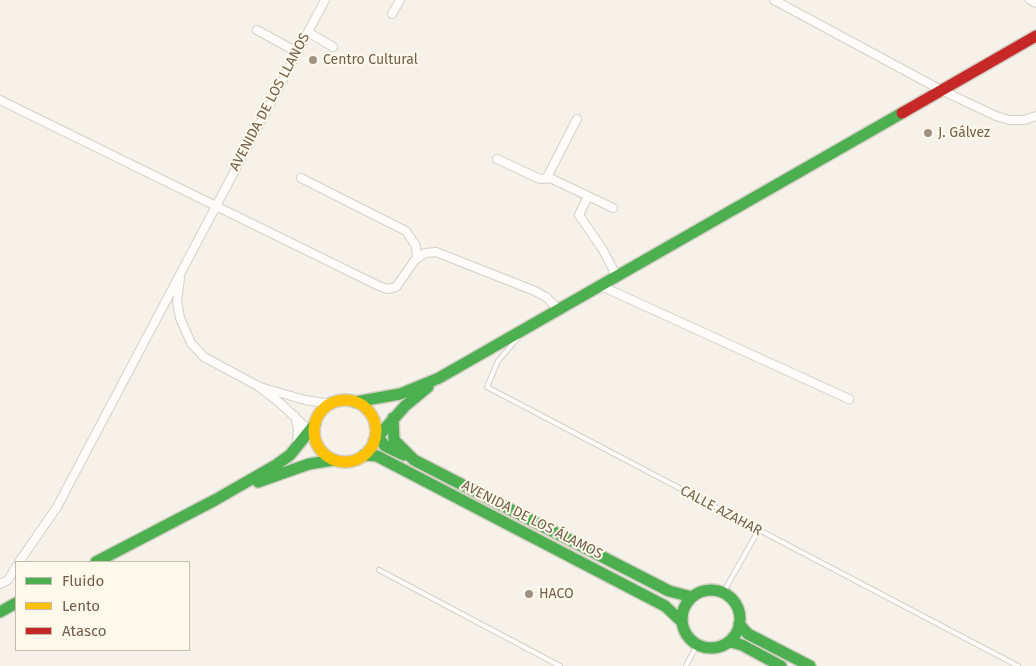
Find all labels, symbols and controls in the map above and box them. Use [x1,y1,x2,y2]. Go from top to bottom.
street label: AVENIDA DE LOS LLANOS [226,30,314,174]
place label: Centro Cultural [323,52,418,68]
marker: Centro Cultural [307,54,319,66]
place label: J. Gálvez [938,125,990,141]
marker: J. Gálvez [922,127,934,139]
street label: AVENIDA DE LOS ÁLAMOS [459,477,605,563]
street label: CALLE AZAHAR [677,482,765,540]
legend [15,561,190,651]
text: Fluido [62,572,104,590]
place label: HACO [539,586,574,602]
marker: HACO [523,588,535,600]
text: Lento [62,597,100,615]
text: Atasco [62,622,107,640]

